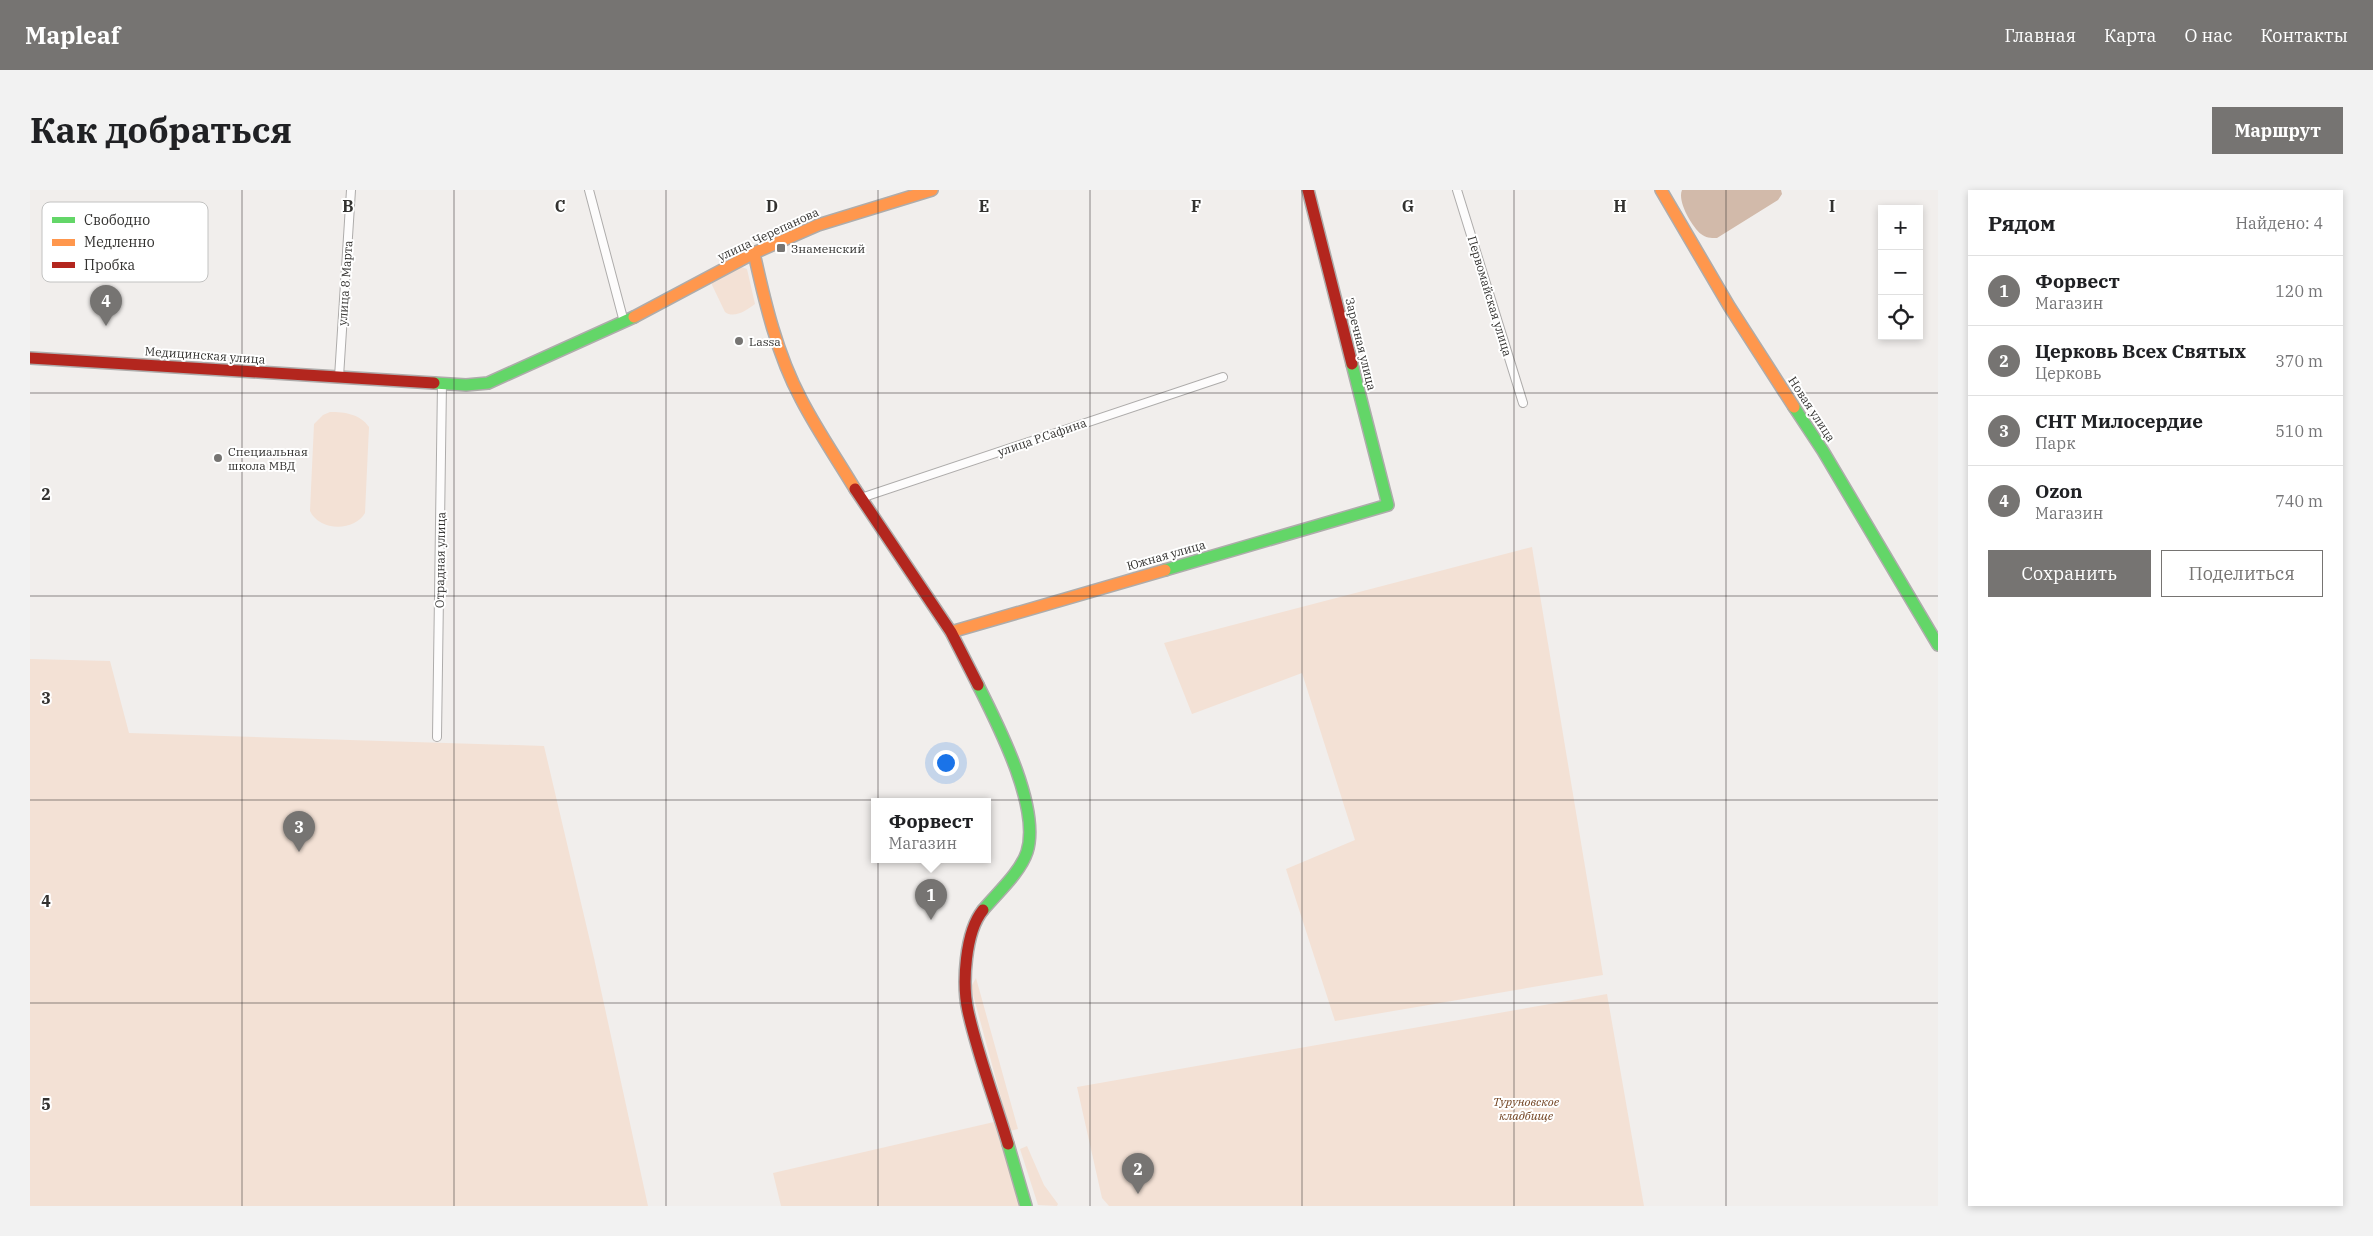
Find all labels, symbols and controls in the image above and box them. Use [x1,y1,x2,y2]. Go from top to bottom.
text: Mapleaf [25,19,120,51]
text: Главная [2004,24,2076,47]
text: Карта [2104,24,2156,47]
text: О нас [2184,24,2232,47]
text: Контакты [2260,24,2348,47]
text: Как добраться [30,107,292,153]
button: Маршрут [2212,107,2343,154]
text: B [342,196,354,216]
text: C [555,196,565,216]
text: D [766,196,778,216]
text: E [979,196,989,216]
text: F [1191,196,1201,216]
text: G [1402,196,1414,216]
text: H [1614,196,1627,216]
text: I [1829,196,1835,216]
legend [42,202,208,282]
street label: улица Черепанова [715,204,821,264]
map controls [1878,205,1923,340]
button: + [1878,205,1923,250]
text: Рядом [1988,209,2056,237]
text: Свободно [84,211,150,229]
text: Найдено: 4 [2235,213,2323,233]
text: Медленно [84,233,155,251]
street label: Первомайская улица [1465,234,1516,359]
street label: улица 8 Марта [335,239,355,326]
place label: Знаменский [791,241,865,256]
marker: Знаменский [775,242,787,254]
button: − [1878,250,1923,295]
text: Пробка [84,256,135,274]
text: Форвест [2035,269,2120,293]
text: 1 [1999,281,2009,301]
text: 120 m [2275,281,2323,301]
pin: 4 [90,285,122,326]
text: Магазин [2035,293,2103,313]
button: locate [1878,295,1923,340]
street label: Заречная улица [1342,296,1380,392]
place label: Lassa [749,334,781,349]
marker: Lassa [733,335,745,347]
text: Церковь Всех Святых [2035,339,2246,363]
street label: Медицинская улица [144,343,266,367]
text: 2 [1999,351,2009,371]
text: 370 m [2275,351,2323,371]
text: Церковь [2035,363,2101,383]
street label: Новая улица [1785,374,1839,445]
text: СНТ Милосердие [2035,409,2203,433]
street label: улица Р.Сафина [996,415,1089,459]
text: 3 [1999,421,2009,441]
text: 510 m [2275,421,2323,441]
text: Парк [2035,433,2075,453]
place label: Специальная школа МВД [228,444,308,473]
marker: Специальная школа МВД [212,452,224,464]
text: Ozon [2035,479,2083,503]
text: 2 [41,484,51,504]
text: 4 [1999,491,2009,511]
text: 740 m [2275,491,2323,511]
text: Магазин [2035,503,2103,523]
street label: Отрадная улица [432,511,448,608]
street label: Южная улица [1125,536,1207,573]
button: Сохранить [1988,550,2151,597]
button: Поделиться [2161,550,2323,597]
text: 3 [41,688,51,708]
your location [933,750,959,776]
popup [871,798,991,863]
text: Форвест [889,809,973,833]
pin: 3 [283,811,315,852]
text: Магазин [889,833,957,853]
pin: 1 [915,879,947,920]
text: 4 [41,891,51,911]
text: 5 [41,1094,51,1114]
park label: Туруновское кладбище [1493,1094,1560,1123]
pin: 2 [1122,1153,1154,1194]

